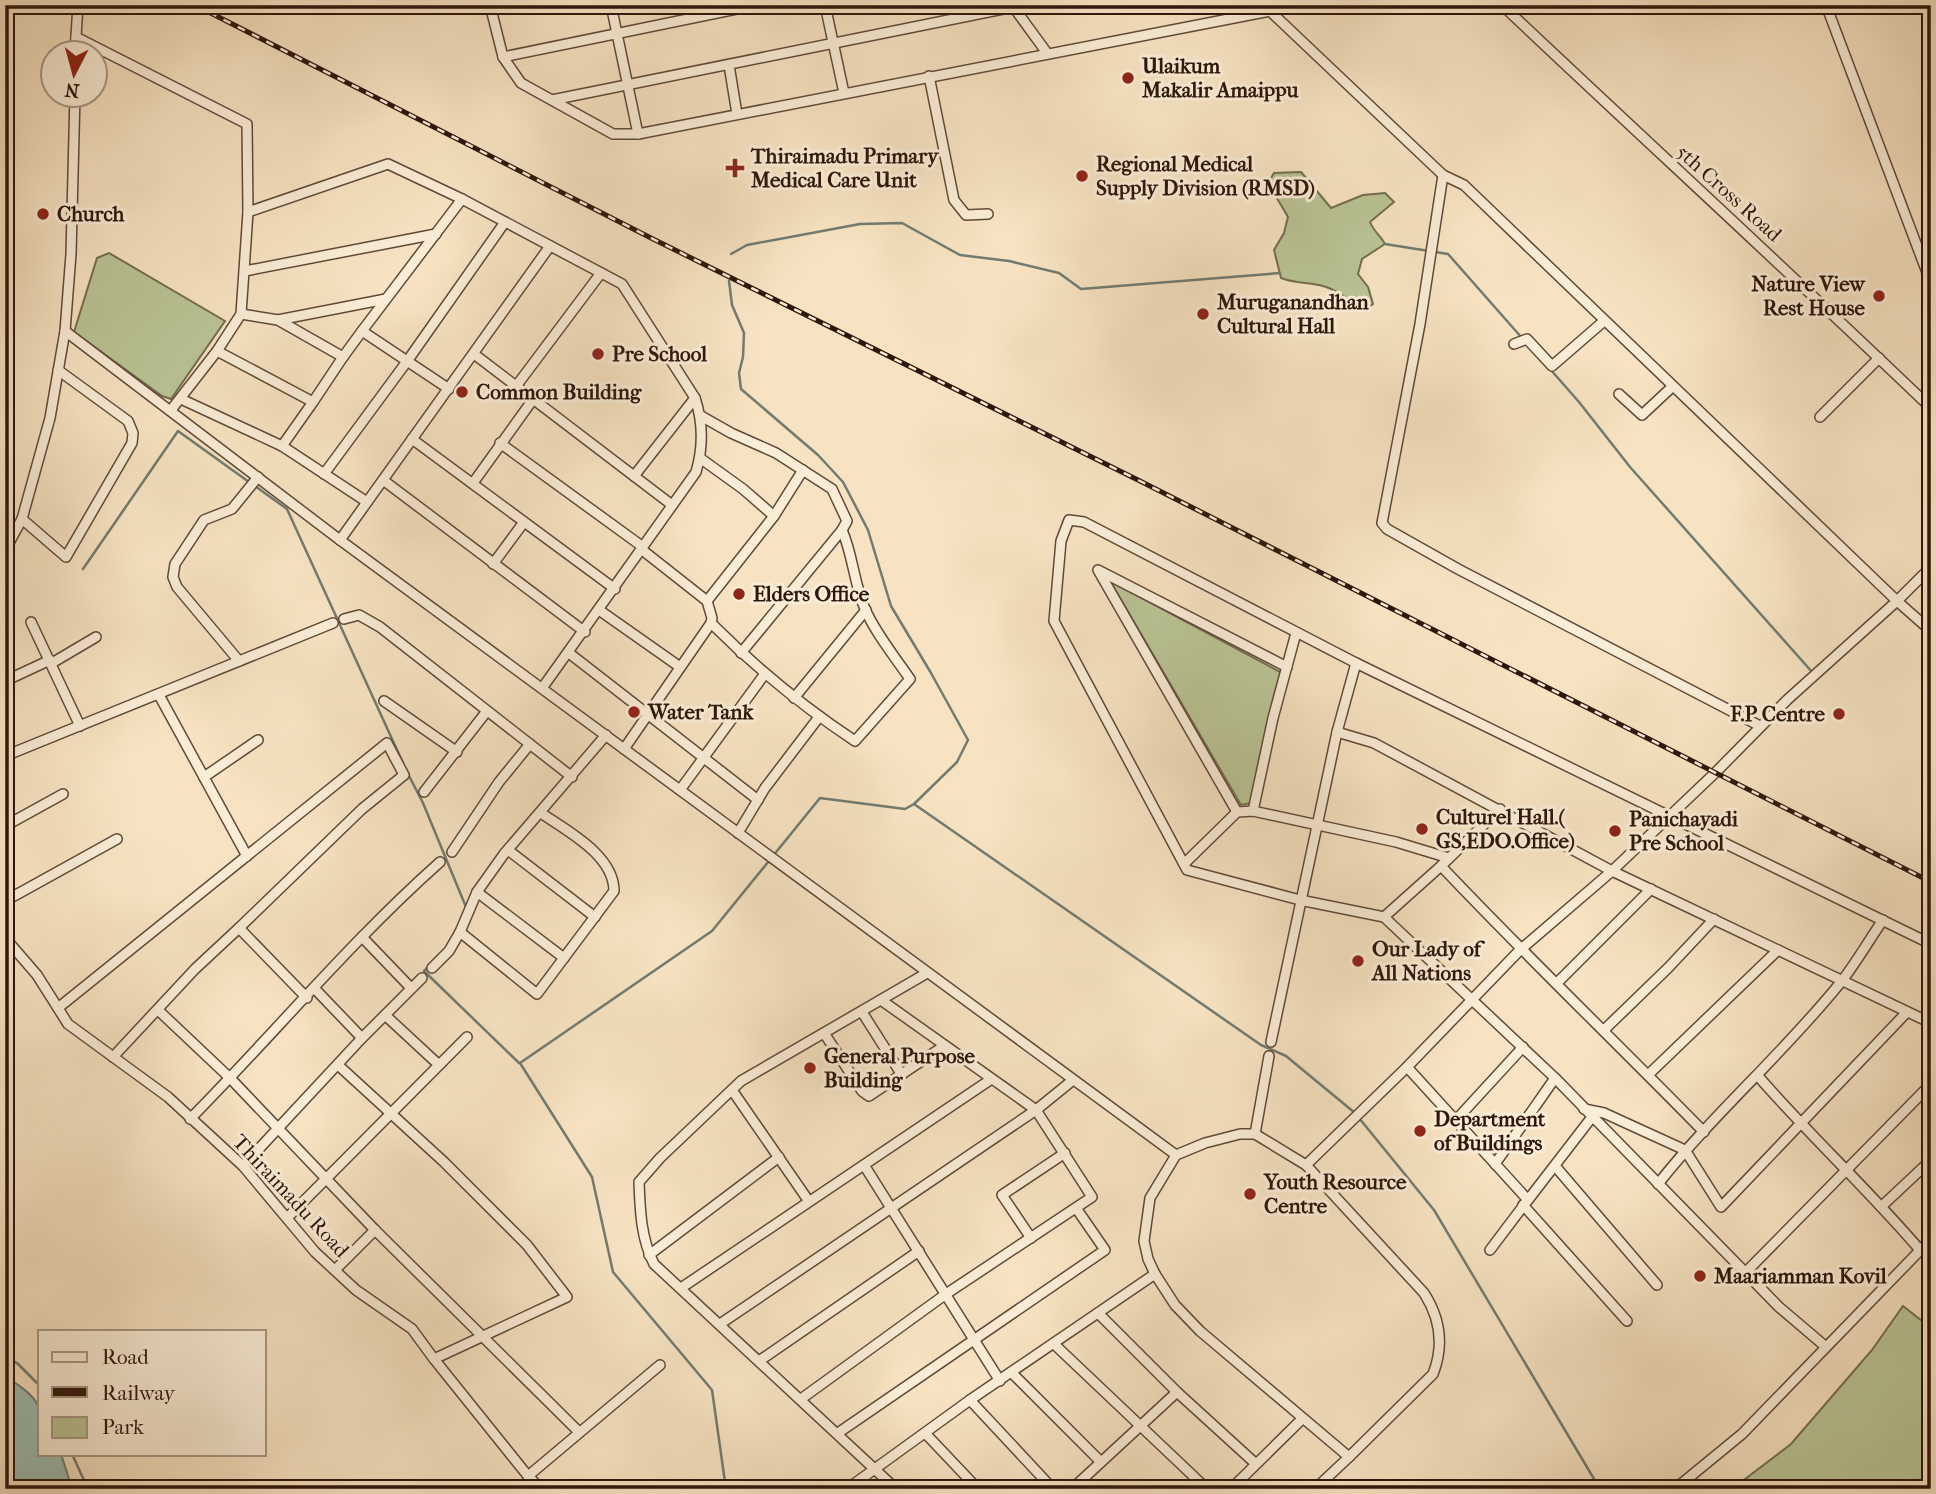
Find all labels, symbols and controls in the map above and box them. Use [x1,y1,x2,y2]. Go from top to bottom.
north arrow [38,38,108,108]
place label: Ulaikum Makalir Amaippu [1141,54,1298,102]
marker: Ulaikum Makalir Amaippu [1120,70,1136,86]
text: N [63,78,81,102]
street label: 5th Cross Road [1671,140,1787,247]
place label: Thiraimadu Primary Medical Care Unit [750,144,940,192]
place label: Regional Medical Supply Division (RMSD) [1096,152,1315,200]
marker: Thiraimadu Primary Medical Care Unit [725,158,745,178]
marker: Regional Medical Supply Division (RMSD) [1074,168,1090,184]
place label: Church [57,202,125,226]
marker: Church [35,206,51,222]
place label: Nature View Rest House [1751,272,1866,320]
marker: Nature View Rest House [1871,288,1887,304]
place label: Muruganandhan Cultural Hall [1216,290,1370,338]
marker: Muruganandhan Cultural Hall [1195,306,1211,322]
place label: Pre School [612,342,707,366]
marker: Pre School [590,346,606,362]
place label: Common Building [476,380,642,404]
marker: Common Building [454,384,470,400]
place label: Elders Office [753,582,870,606]
marker: Elders Office [731,586,747,602]
place label: Water Tank [647,700,754,724]
place label: F.P Centre [1729,702,1826,726]
marker: Water Tank [626,704,642,720]
marker: F.P Centre [1831,706,1847,722]
place label: Culturel Hall.( GS,EDO.Office) [1436,805,1575,853]
place label: Panichayadi Pre School [1629,807,1739,855]
marker: Culturel Hall.( GS,EDO.Office) [1414,821,1430,837]
marker: Panichayadi Pre School [1607,823,1623,839]
place label: Our Lady of All Nations [1370,937,1486,985]
marker: Our Lady of All Nations [1350,953,1366,969]
place label: General Purpose Building [824,1044,976,1092]
marker: General Purpose Building [802,1060,818,1076]
place label: Department of Buildings [1434,1107,1546,1155]
marker: Department of Buildings [1412,1123,1428,1139]
street label: Thiraimadu Road [228,1130,354,1263]
place label: Youth Resource Centre [1263,1170,1407,1218]
marker: Youth Resource Centre [1242,1186,1258,1202]
place label: Maariamman Kovil [1713,1264,1887,1288]
marker: Maariamman Kovil [1692,1268,1708,1284]
legend [38,1330,266,1456]
text: Road [102,1345,149,1369]
text: Railway [102,1381,176,1405]
text: Park [102,1415,144,1439]

